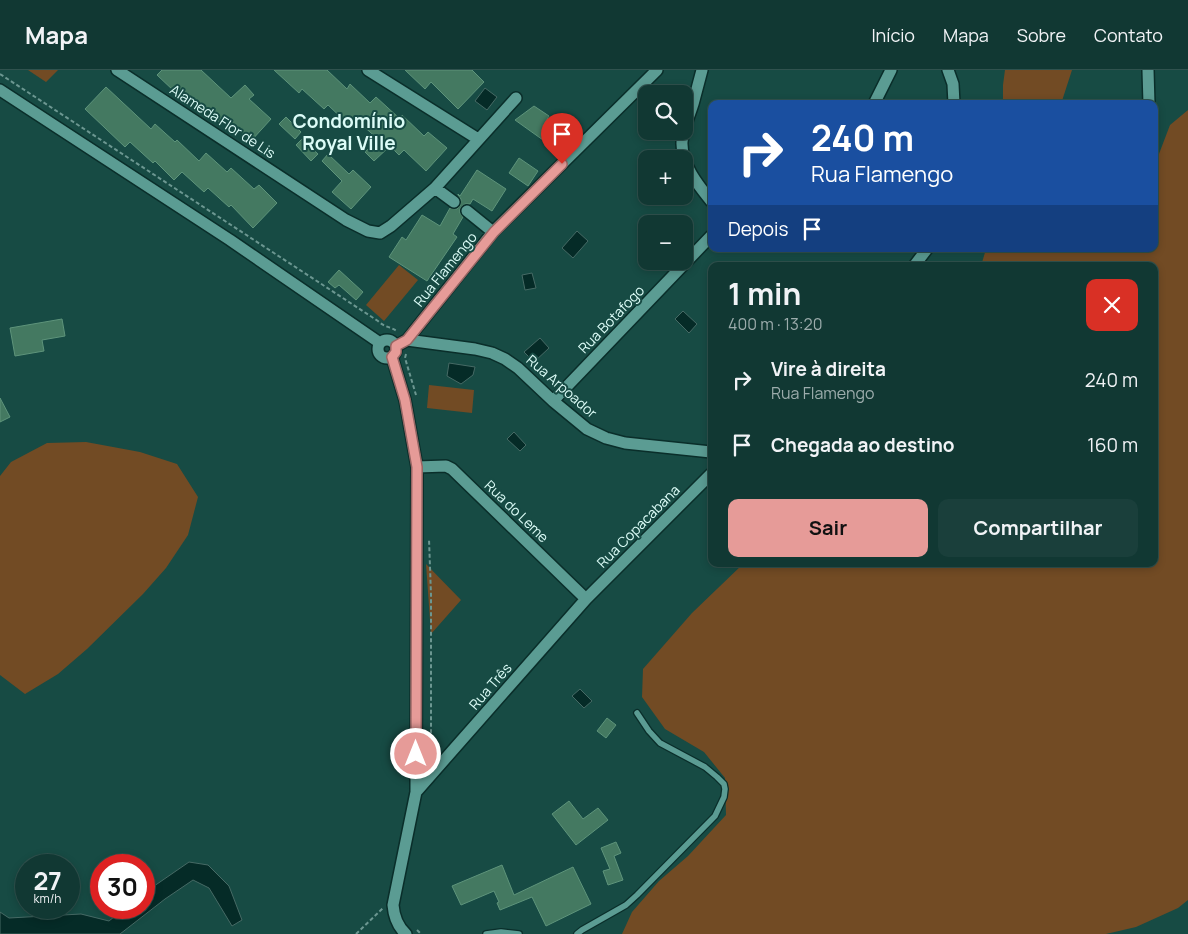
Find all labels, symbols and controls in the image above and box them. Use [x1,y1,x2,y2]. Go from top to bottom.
text: Mapa [25,18,88,51]
text: Início [871,23,915,47]
text: Mapa [943,23,989,47]
text: Sobre [1017,23,1066,47]
text: Contato [1094,23,1163,47]
street label: Alameda Flor de Lis [167,80,279,162]
map controls [638,85,693,270]
button: search [638,85,693,140]
district label: Condomínio Royal Ville [293,108,405,156]
pin [541,113,583,164]
text: 240 m [811,114,914,162]
icon: arrive [548,120,576,148]
icon: right [728,120,793,185]
button: + [638,150,693,205]
text: Rua Flamengo [811,159,953,189]
button: − [638,215,693,270]
icon: arrive [798,215,826,243]
text: Depois [728,216,788,242]
street label: Rua Flamengo [409,228,481,310]
text: 1 min [728,273,801,314]
button: close [1086,279,1138,331]
street label: Rua Botafogo [574,281,648,357]
text: 400 m · 13:20 [728,313,823,335]
street label: Rua Arpoador [523,350,601,422]
text: Vire à direita [771,356,886,382]
icon: right [728,366,756,394]
text: 240 m [1085,367,1138,393]
text: Rua Flamengo [771,382,874,404]
icon: arrive [728,431,756,459]
text: Chegada ao destino [771,432,954,458]
text: 160 m [1087,432,1138,458]
street label: Rua do Leme [481,476,553,546]
street label: Rua Copacabana [592,480,684,572]
button: Sair [728,499,928,557]
button: Compartilhar [938,499,1138,557]
street label: Rua Três [464,659,516,713]
position arrow [389,727,441,779]
speed limit sign: 30 [90,854,155,919]
text: 27 [33,863,62,898]
text: km/h [34,890,61,907]

